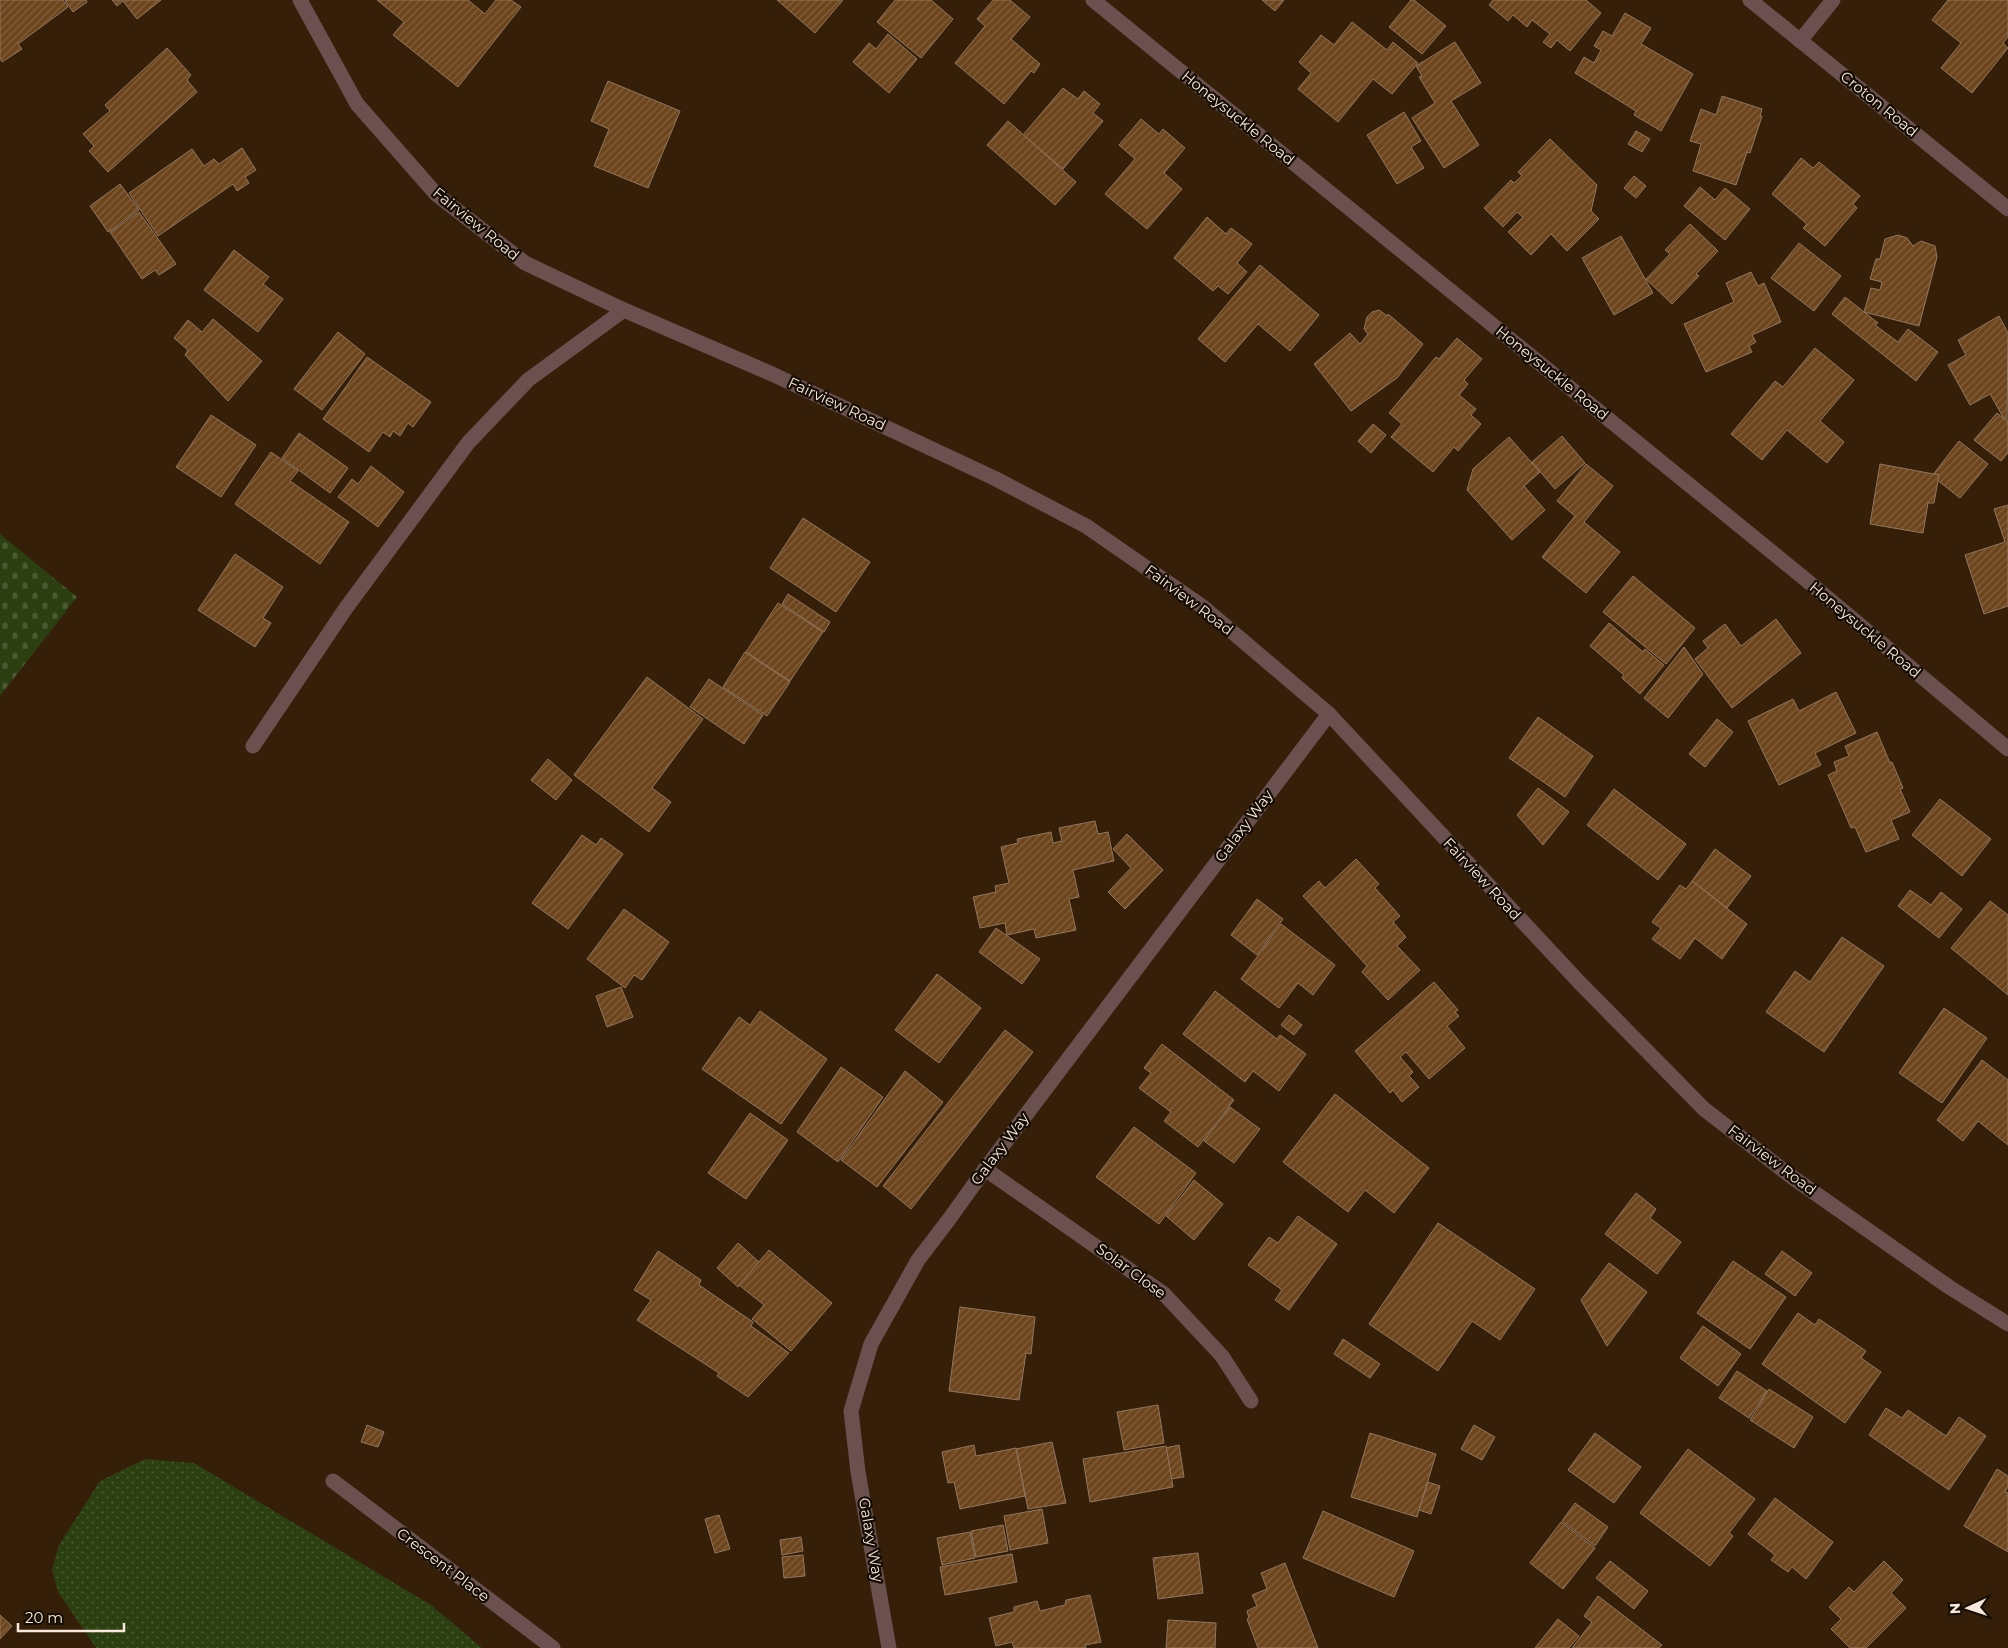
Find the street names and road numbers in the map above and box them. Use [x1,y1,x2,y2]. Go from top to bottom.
street label: Honeysuckle Road [1178,66,1299,169]
street label: Croton Road [1837,67,1922,141]
street label: Fairview Road [429,183,523,264]
street label: Honeysuckle Road [1492,321,1613,424]
street label: Fairview Road [785,373,889,434]
street label: Fairview Road [1141,560,1237,639]
street label: Honeysuckle Road [1806,577,1925,682]
street label: Galaxy Way [1210,785,1277,866]
street label: Fairview Road [1439,834,1525,924]
street label: Galaxy Way [966,1108,1033,1189]
street label: Fairview Road [1724,1120,1820,1199]
street label: Solar Close [1093,1239,1170,1302]
street label: Galaxy Way [855,1496,888,1585]
street label: Crescent Place [393,1523,494,1606]

